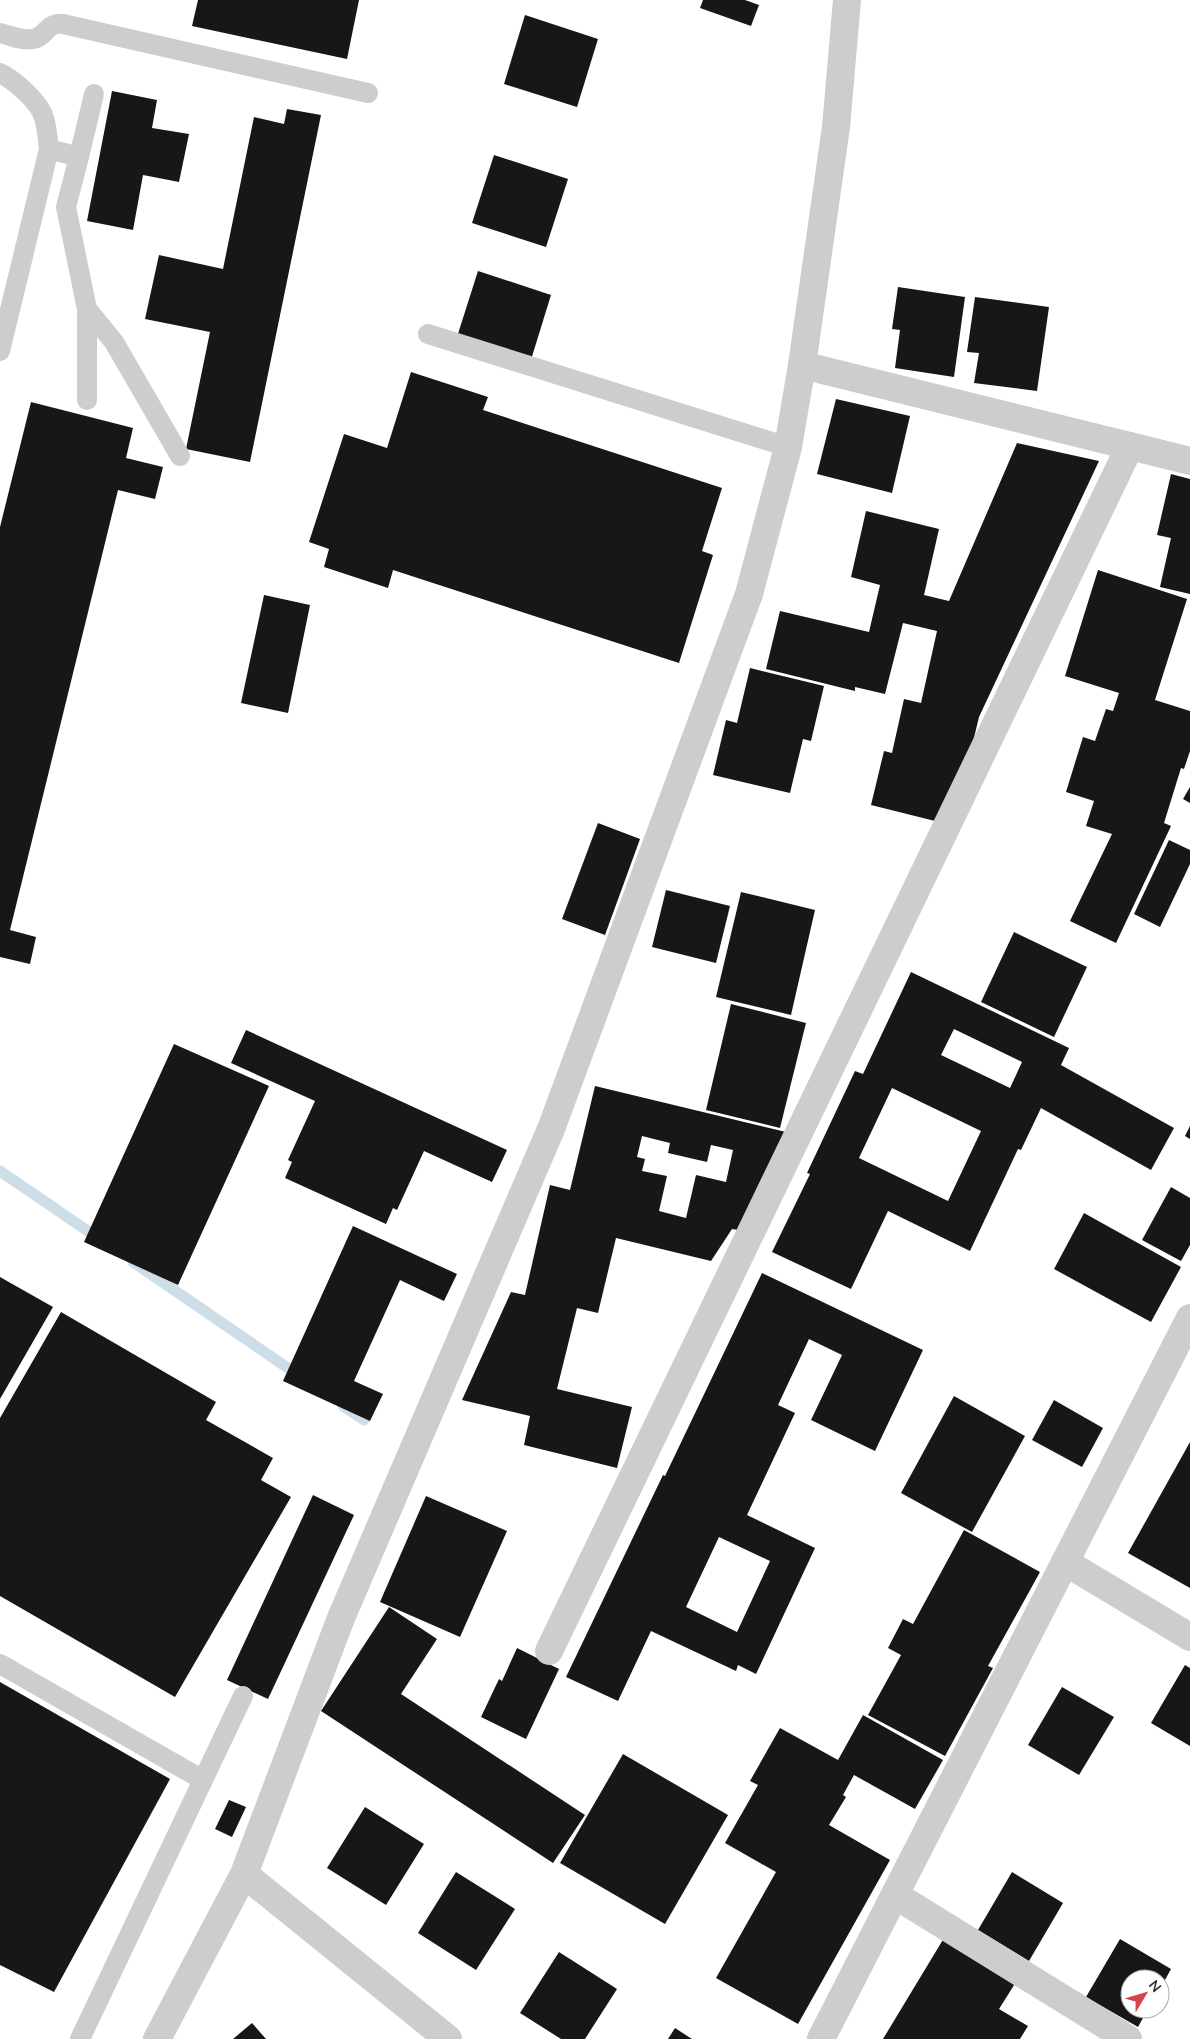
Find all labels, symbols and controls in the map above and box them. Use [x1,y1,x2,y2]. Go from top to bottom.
north arrow [1120,1969,1170,2019]
text: N [1144,1976,1166,1996]

